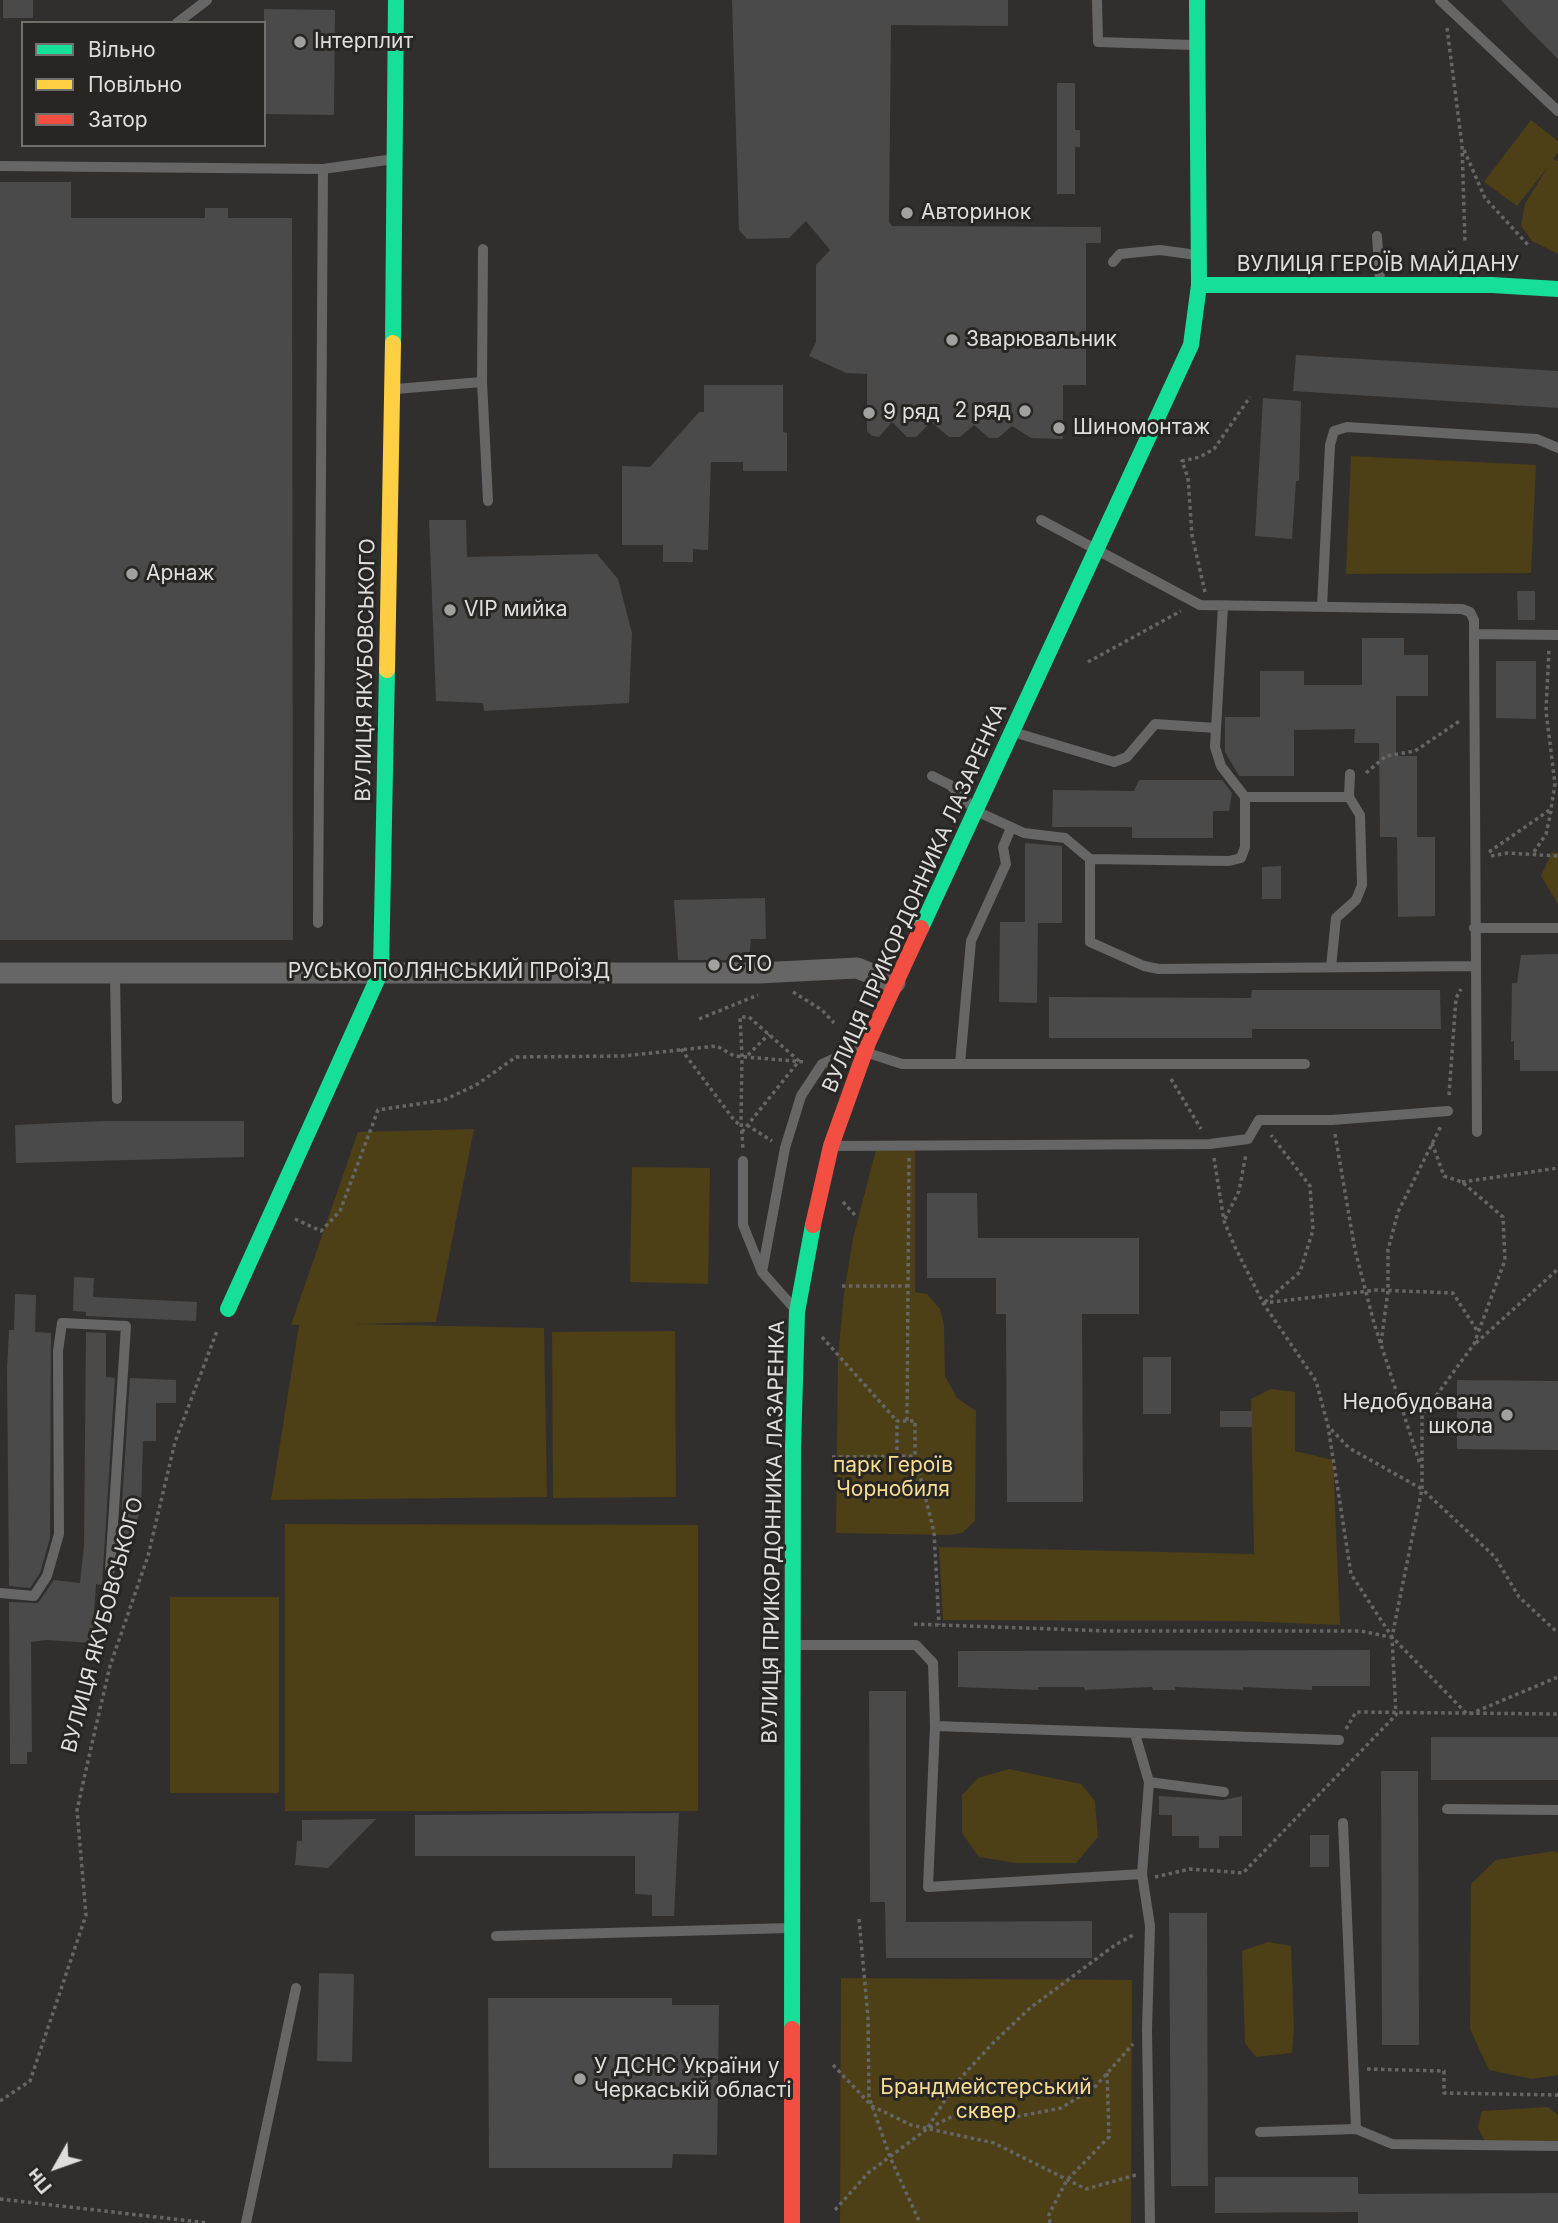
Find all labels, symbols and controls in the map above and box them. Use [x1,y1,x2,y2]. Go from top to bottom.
legend [21,21,266,147]
place label: Інтерплит [314,29,413,55]
marker: Інтерплит [292,34,308,50]
text: Вільно [88,37,156,62]
text: Повільно [88,72,182,97]
text: Затор [88,107,148,132]
place label: Авторинок [921,200,1031,226]
marker: Авторинок [899,205,915,221]
street label: ВУЛИЦЯ ГЕРОЇВ МАЙДАНУ [1237,252,1519,278]
place label: Зварювальник [966,327,1117,353]
marker: Зварювальник [944,332,960,348]
place label: 2 ряд [955,398,1011,424]
place label: 9 ряд [883,400,940,426]
marker: 2 ряд [1017,403,1033,419]
marker: 9 ряд [861,405,877,421]
place label: Шиномонтаж [1073,415,1210,441]
marker: Шиномонтаж [1051,420,1067,436]
street label: ВУЛИЦЯ ЯКУБОВСЬКОГО [351,538,381,802]
place label: Арнаж [146,561,215,587]
marker: Арнаж [124,566,140,582]
place label: VIP мийка [464,597,568,623]
marker: VIP мийка [442,602,458,618]
street label: ВУЛИЦЯ ПРИКОРДОННИКА ЛАЗАРЕНКА [817,699,1013,1097]
place label: СТО [728,952,772,978]
marker: СТО [706,957,722,973]
street label: РУСЬКОПОЛЯНСЬКИЙ ПРОЇЗД [288,959,610,985]
street label: ВУЛИЦЯ ПРИКОРДОННИКА ЛАЗАРЕНКА [758,1320,790,1744]
place label: Недобудована школа [1342,1390,1493,1440]
marker: Недобудована школа [1499,1407,1515,1423]
park label: парк Героїв Чорнобиля [833,1453,953,1503]
street label: ВУЛИЦЯ ЯКУБОВСЬКОГО [57,1495,149,1755]
place label: У ДСНС України у Черкаській області [594,2054,792,2104]
marker: У ДСНС України у Черкаській області [572,2071,588,2087]
park label: Брандмейстерський сквер [880,2075,1092,2125]
north arrow [21,2132,91,2202]
text: Пн [22,2163,57,2198]

